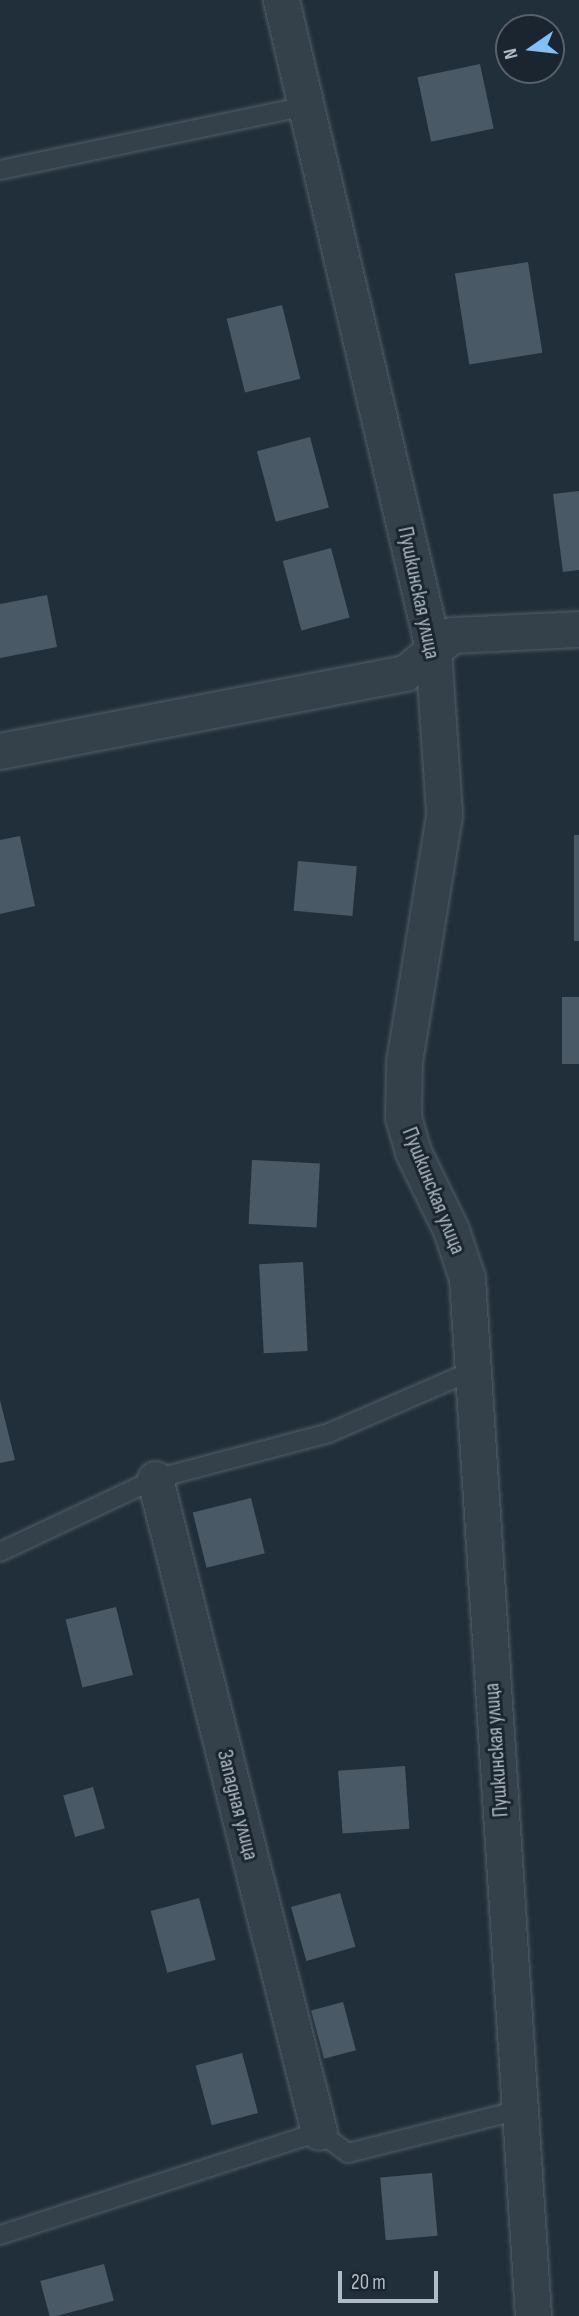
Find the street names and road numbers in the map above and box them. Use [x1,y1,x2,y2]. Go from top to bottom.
street label: Пушкинская улица [392,525,444,661]
street label: Пушкинская улица [396,1124,470,1258]
street label: Пушкинская улица [480,1682,514,1818]
street label: Западная улица [211,1747,263,1863]

